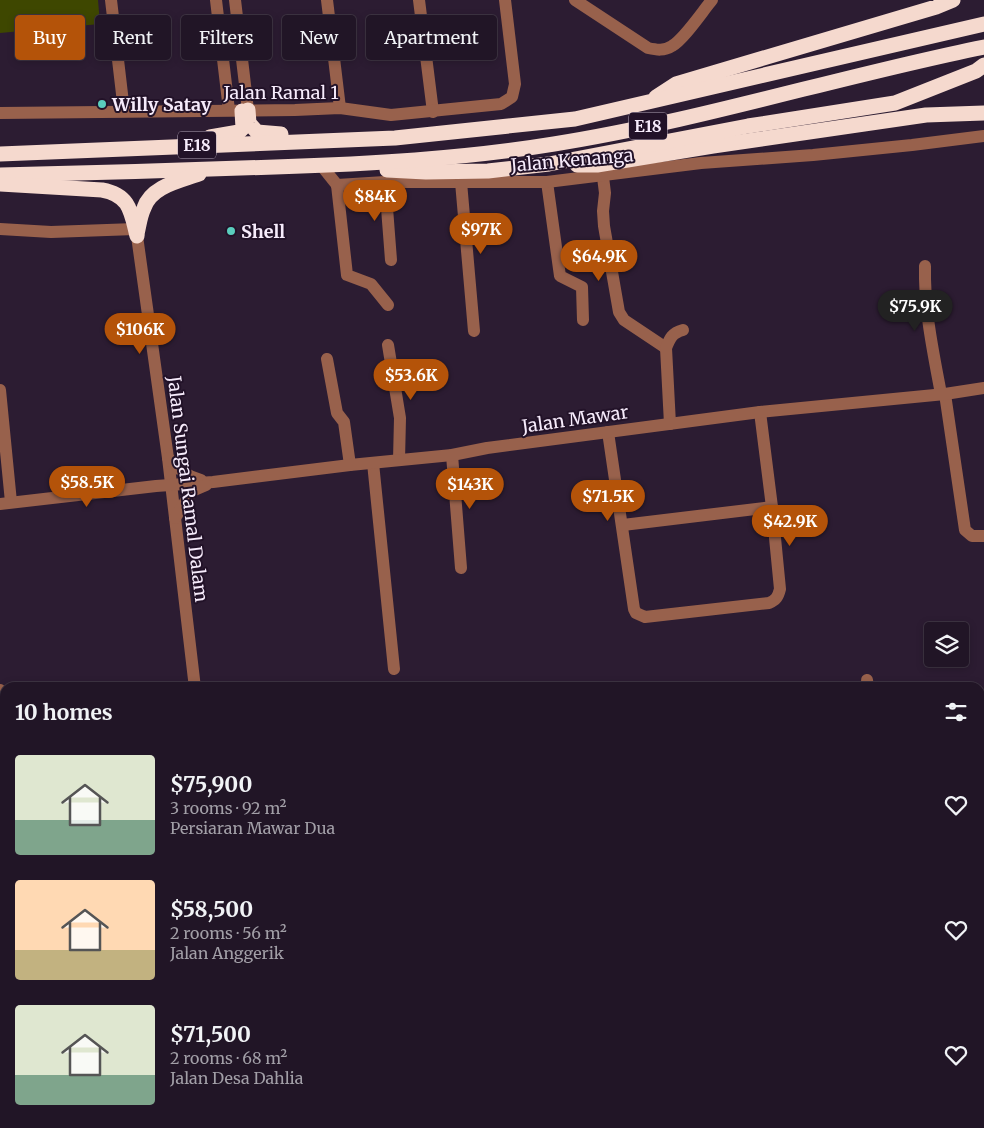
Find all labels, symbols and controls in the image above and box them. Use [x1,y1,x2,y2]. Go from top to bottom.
chip: Buy [15,15,85,60]
chip: Rent [95,15,171,60]
chip: Filters [181,15,272,60]
chip: New [282,15,356,60]
chip: Apartment [366,15,497,60]
street label: Jalan Ramal 1 [222,81,339,104]
place label: Willy Satay [111,93,212,116]
marker: Willy Satay [96,98,108,110]
road number: E18 [629,112,667,140]
road number: E18 [178,132,216,158]
street label: Jalan Kenanga [509,143,635,177]
pin: $84K [345,180,405,222]
text: $84K [354,186,396,206]
pin: $97K [451,212,511,255]
text: $97K [461,219,501,239]
place label: Shell [241,220,285,243]
marker: Shell [225,225,237,237]
pin: $64.9K [558,240,640,282]
text: $64.9K [571,246,627,266]
pin: $75.9K [874,290,956,332]
text: $75.9K [889,296,941,316]
pin: $106K [105,312,175,355]
text: $106K [116,319,164,339]
pin: $53.6K [370,358,452,401]
text: $53.6K [385,365,437,385]
street label: Jalan Sungai Ramal Dalam [163,374,213,603]
street label: Jalan Mawar [519,400,630,438]
pin: $58.5K [46,466,128,508]
pin: $143K [435,468,505,510]
text: $58.5K [60,472,114,492]
text: $143K [447,474,493,494]
pin: $71.5K [567,480,649,522]
text: $71.5K [582,486,634,506]
pin: $42.9K [749,504,831,547]
text: $42.9K [763,511,817,531]
map controls [924,622,969,667]
button: layers [924,622,969,667]
icon: filters [942,698,970,726]
text: 10 homes [15,699,113,726]
text: $75,900 [170,771,252,798]
icon: home [55,775,115,835]
icon: heart [942,791,970,819]
text: 3 rooms · 92 m² [170,798,286,818]
text: Persiaran Mawar Dua [170,818,335,838]
text: $58,500 [170,896,253,923]
icon: home [55,900,115,960]
icon: heart [942,916,970,944]
text: 2 rooms · 56 m² [170,923,287,943]
text: Jalan Anggerik [170,943,284,963]
text: $71,500 [170,1021,251,1048]
icon: home [55,1025,115,1085]
icon: heart [942,1041,970,1069]
text: 2 rooms · 68 m² [170,1048,287,1068]
text: Jalan Desa Dahlia [170,1068,303,1088]

